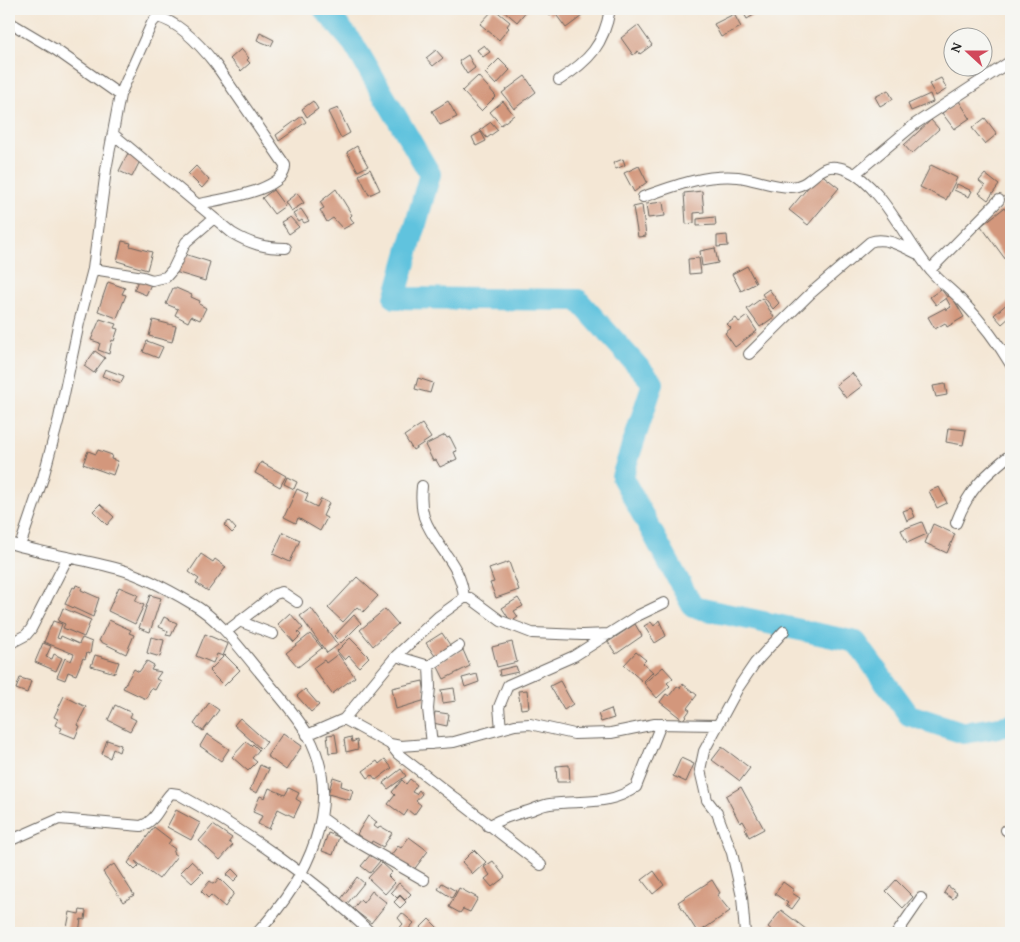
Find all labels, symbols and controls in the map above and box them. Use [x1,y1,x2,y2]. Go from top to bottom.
north arrow [942,28,992,78]
text: N [945,39,967,55]

